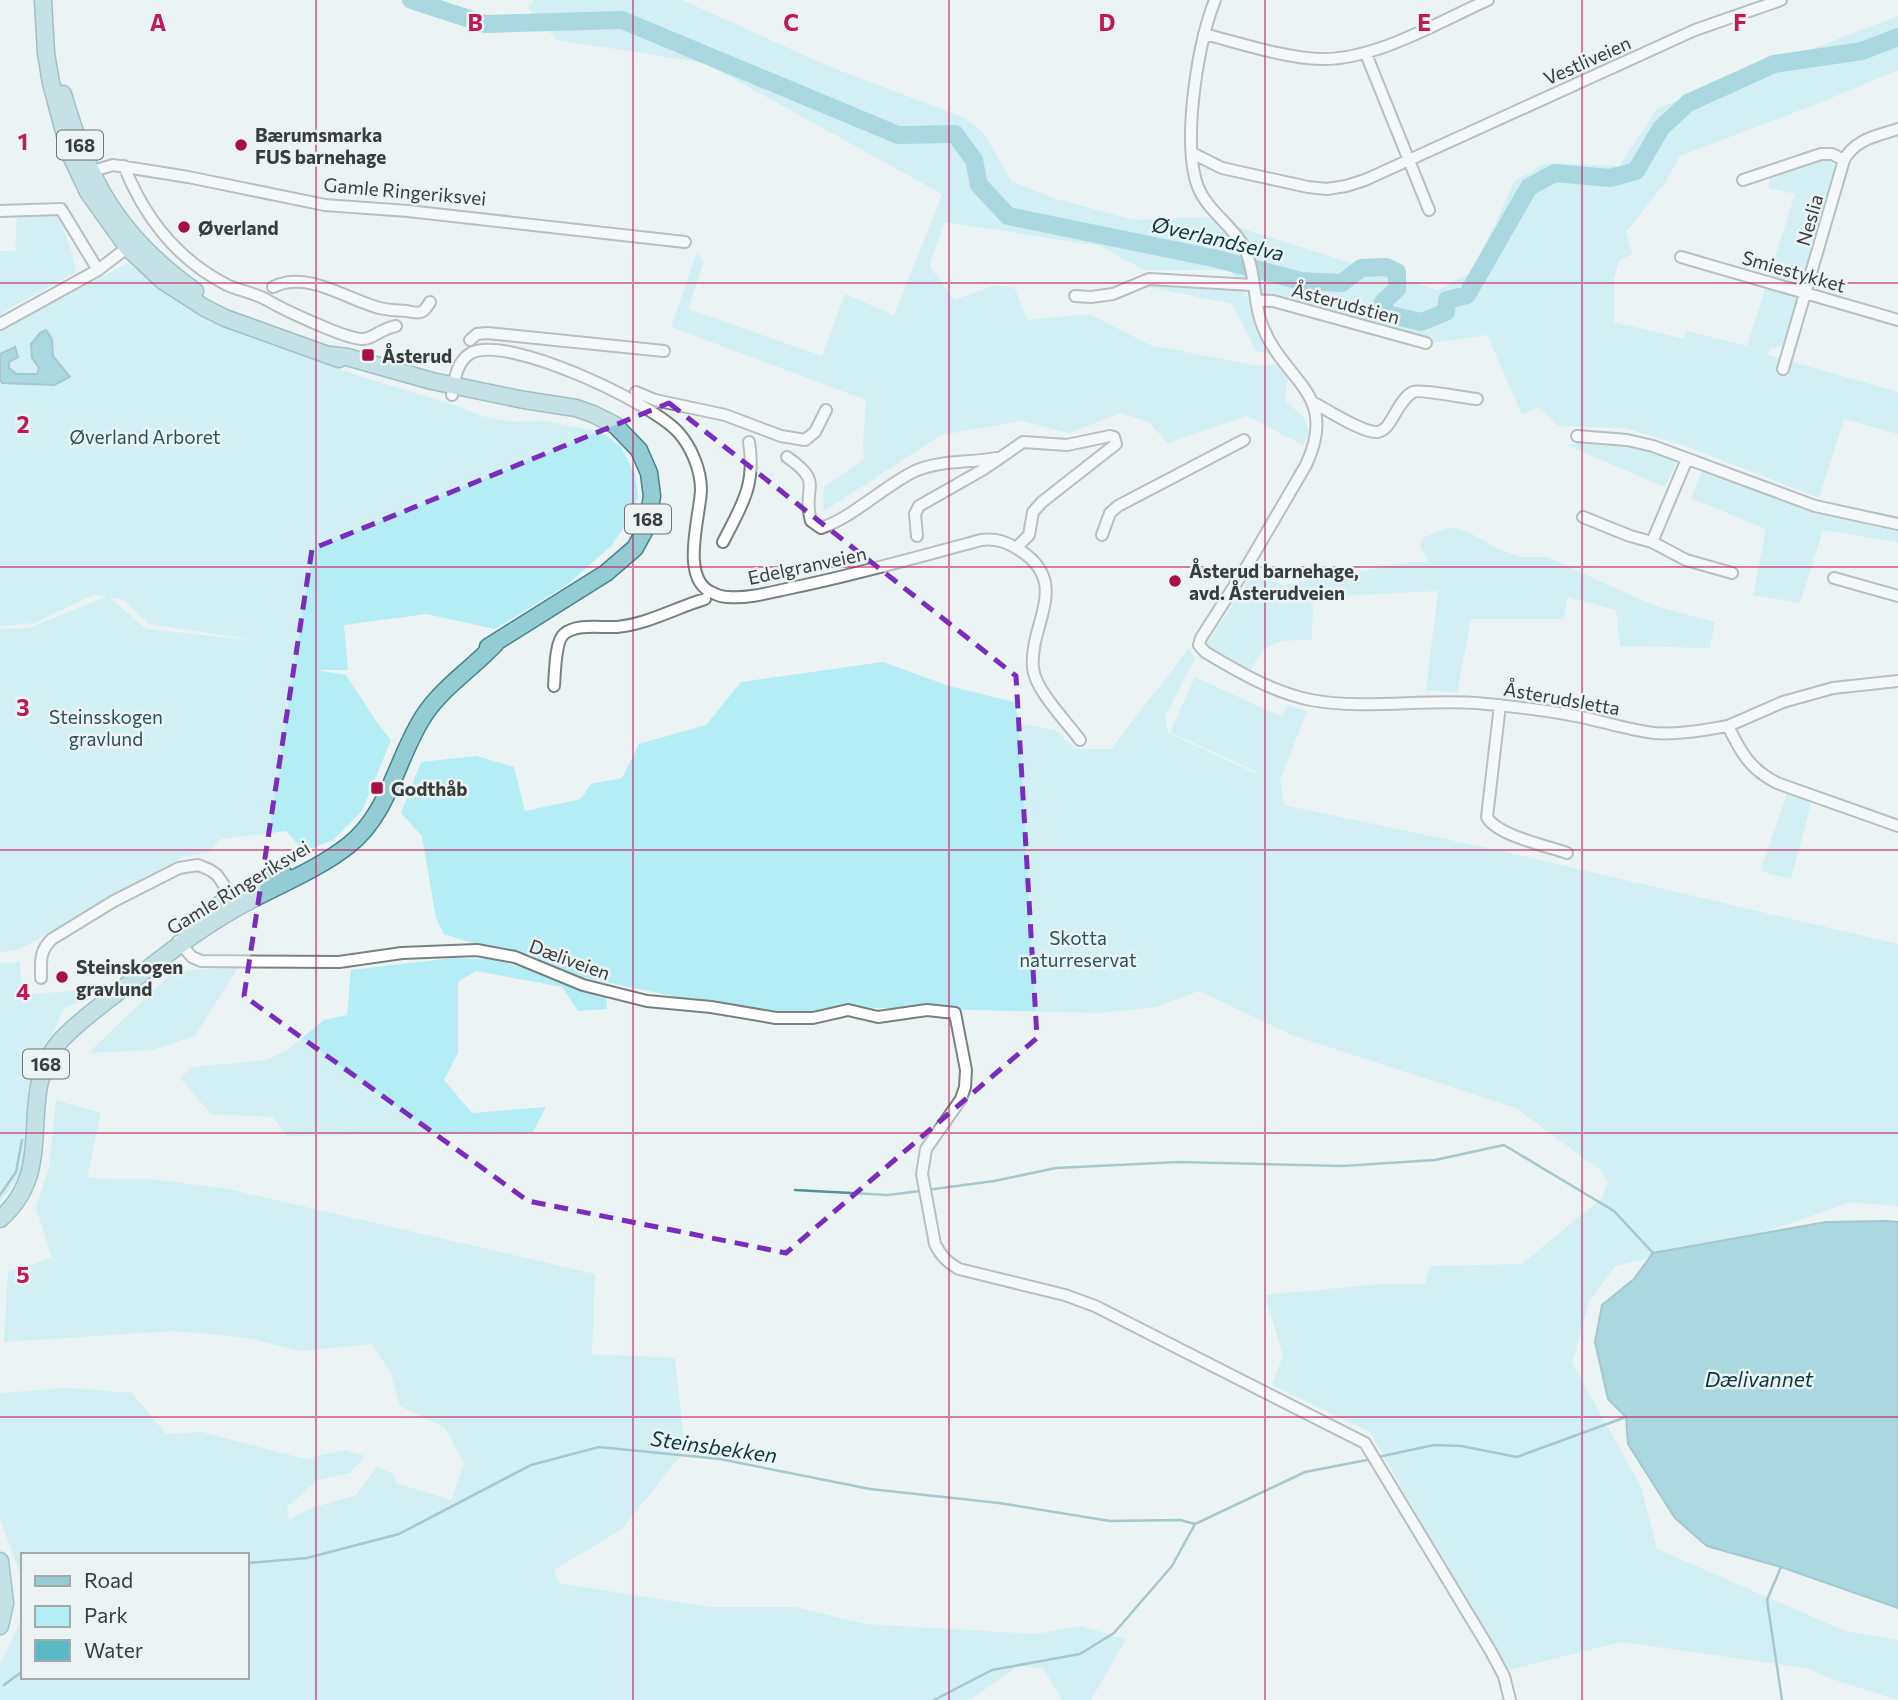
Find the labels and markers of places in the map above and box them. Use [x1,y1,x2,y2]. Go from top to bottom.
place label: Bærumsmarka FUS barnehage [255,123,386,168]
marker: Bærumsmarka FUS barnehage [233,137,249,153]
place label: Øverland [198,216,279,239]
marker: Øverland [176,219,192,235]
place label: Åsterud [382,342,452,367]
marker: Åsterud [360,347,376,363]
place label: Åsterud barnehage, avd. Åsterudveien [1189,557,1359,604]
marker: Åsterud barnehage, avd. Åsterudveien [1167,573,1183,589]
place label: Godthåb [391,777,468,800]
marker: Godthåb [369,780,385,796]
place label: Steinskogen gravlund [76,955,183,1000]
marker: Steinskogen gravlund [54,969,70,985]

